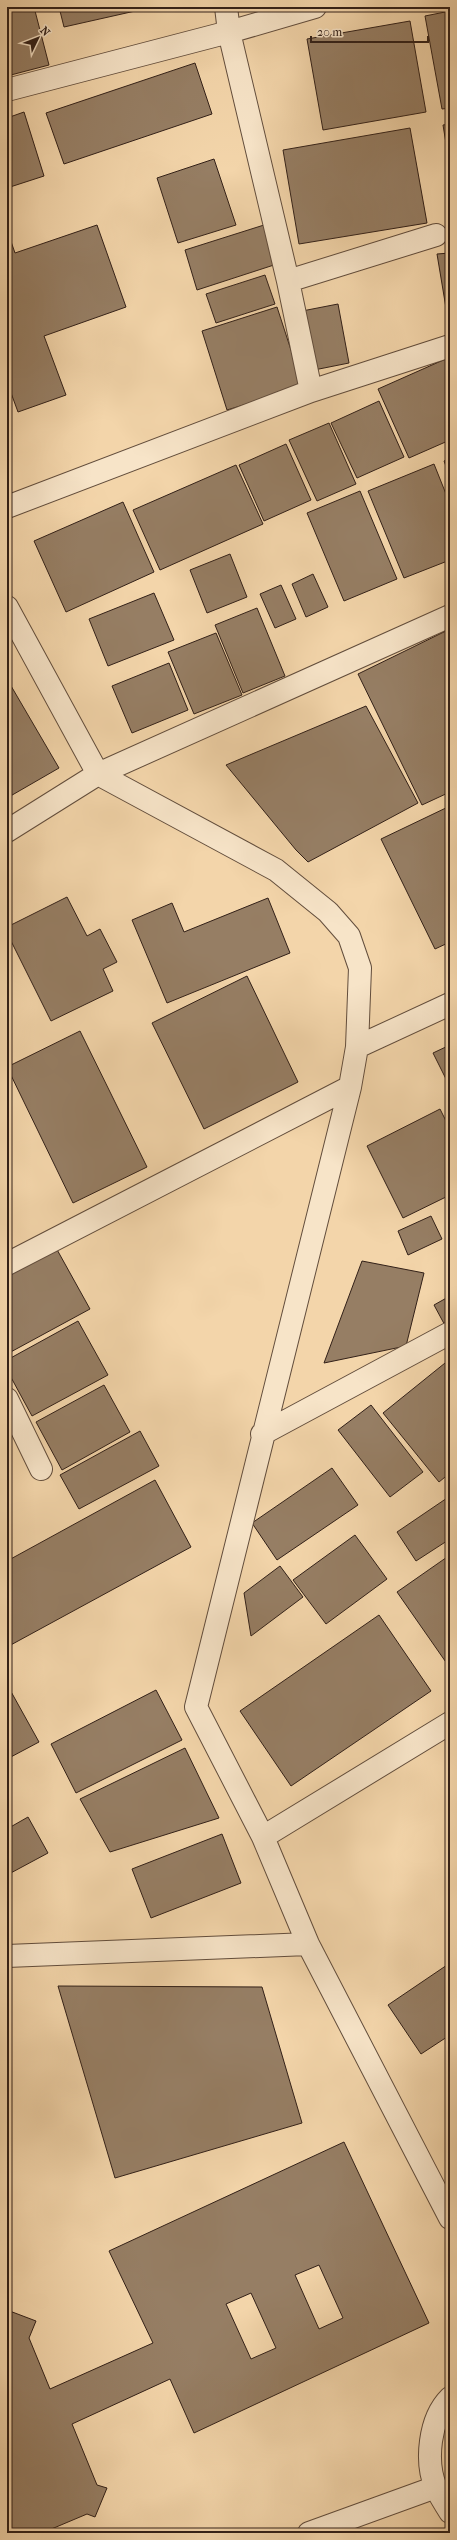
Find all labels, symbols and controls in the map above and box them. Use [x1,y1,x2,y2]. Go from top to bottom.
north arrow [18,18,58,58]
scale bar [311,18,428,44]
text: N [37,24,53,39]
text: 20 m [317,25,342,39]

